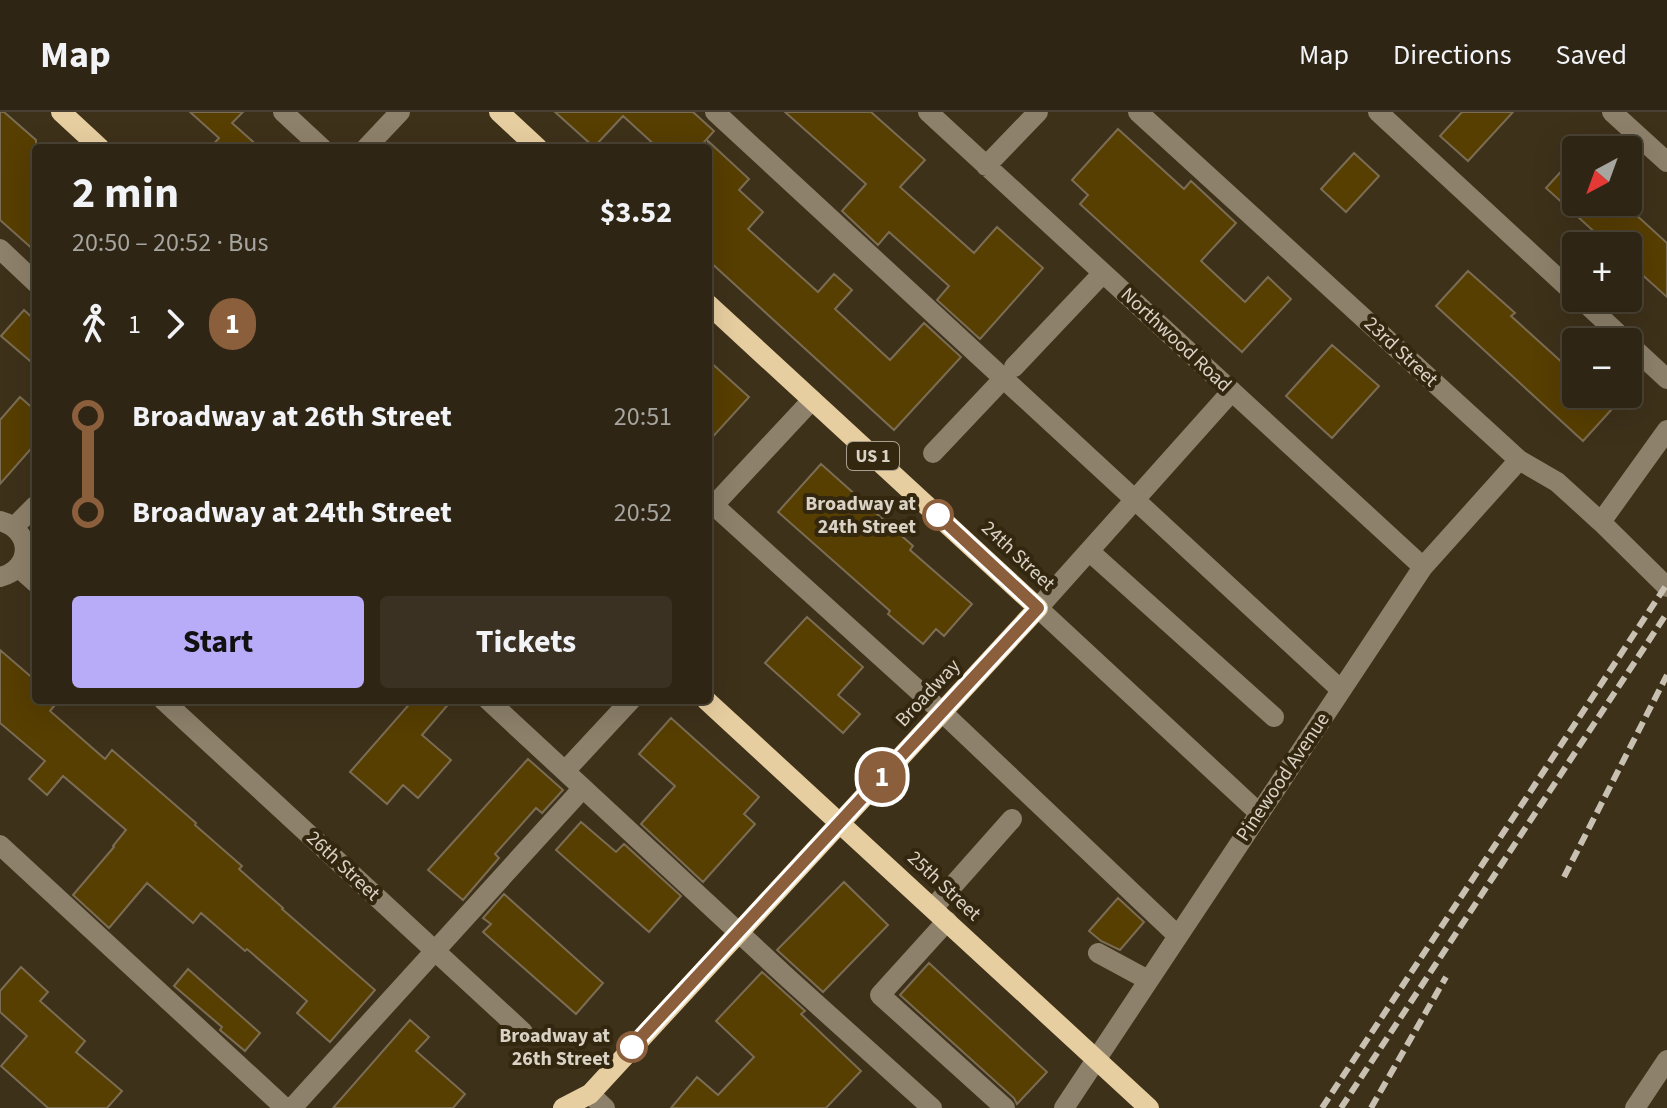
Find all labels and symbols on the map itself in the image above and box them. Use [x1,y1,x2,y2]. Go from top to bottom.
north arrow [1562,136,1642,216]
street label: Northwood Road [1114,281,1238,399]
street label: 23rd Street [1358,310,1444,394]
road number: US 1 [847,442,899,470]
place label: Broadway at 24th Street [805,490,916,541]
marker: Broadway at 24th Street [923,500,953,530]
street label: 24th Street [975,515,1061,598]
street label: Broadway [889,652,967,733]
street label: Pinewood Avenue [1229,707,1337,847]
line badge: 1 [856,751,908,803]
street label: 26th Street [300,825,386,908]
street label: 25th Street [901,845,987,928]
place label: Broadway at 26th Street [499,1022,610,1073]
marker: Broadway at 26th Street [617,1032,647,1062]

